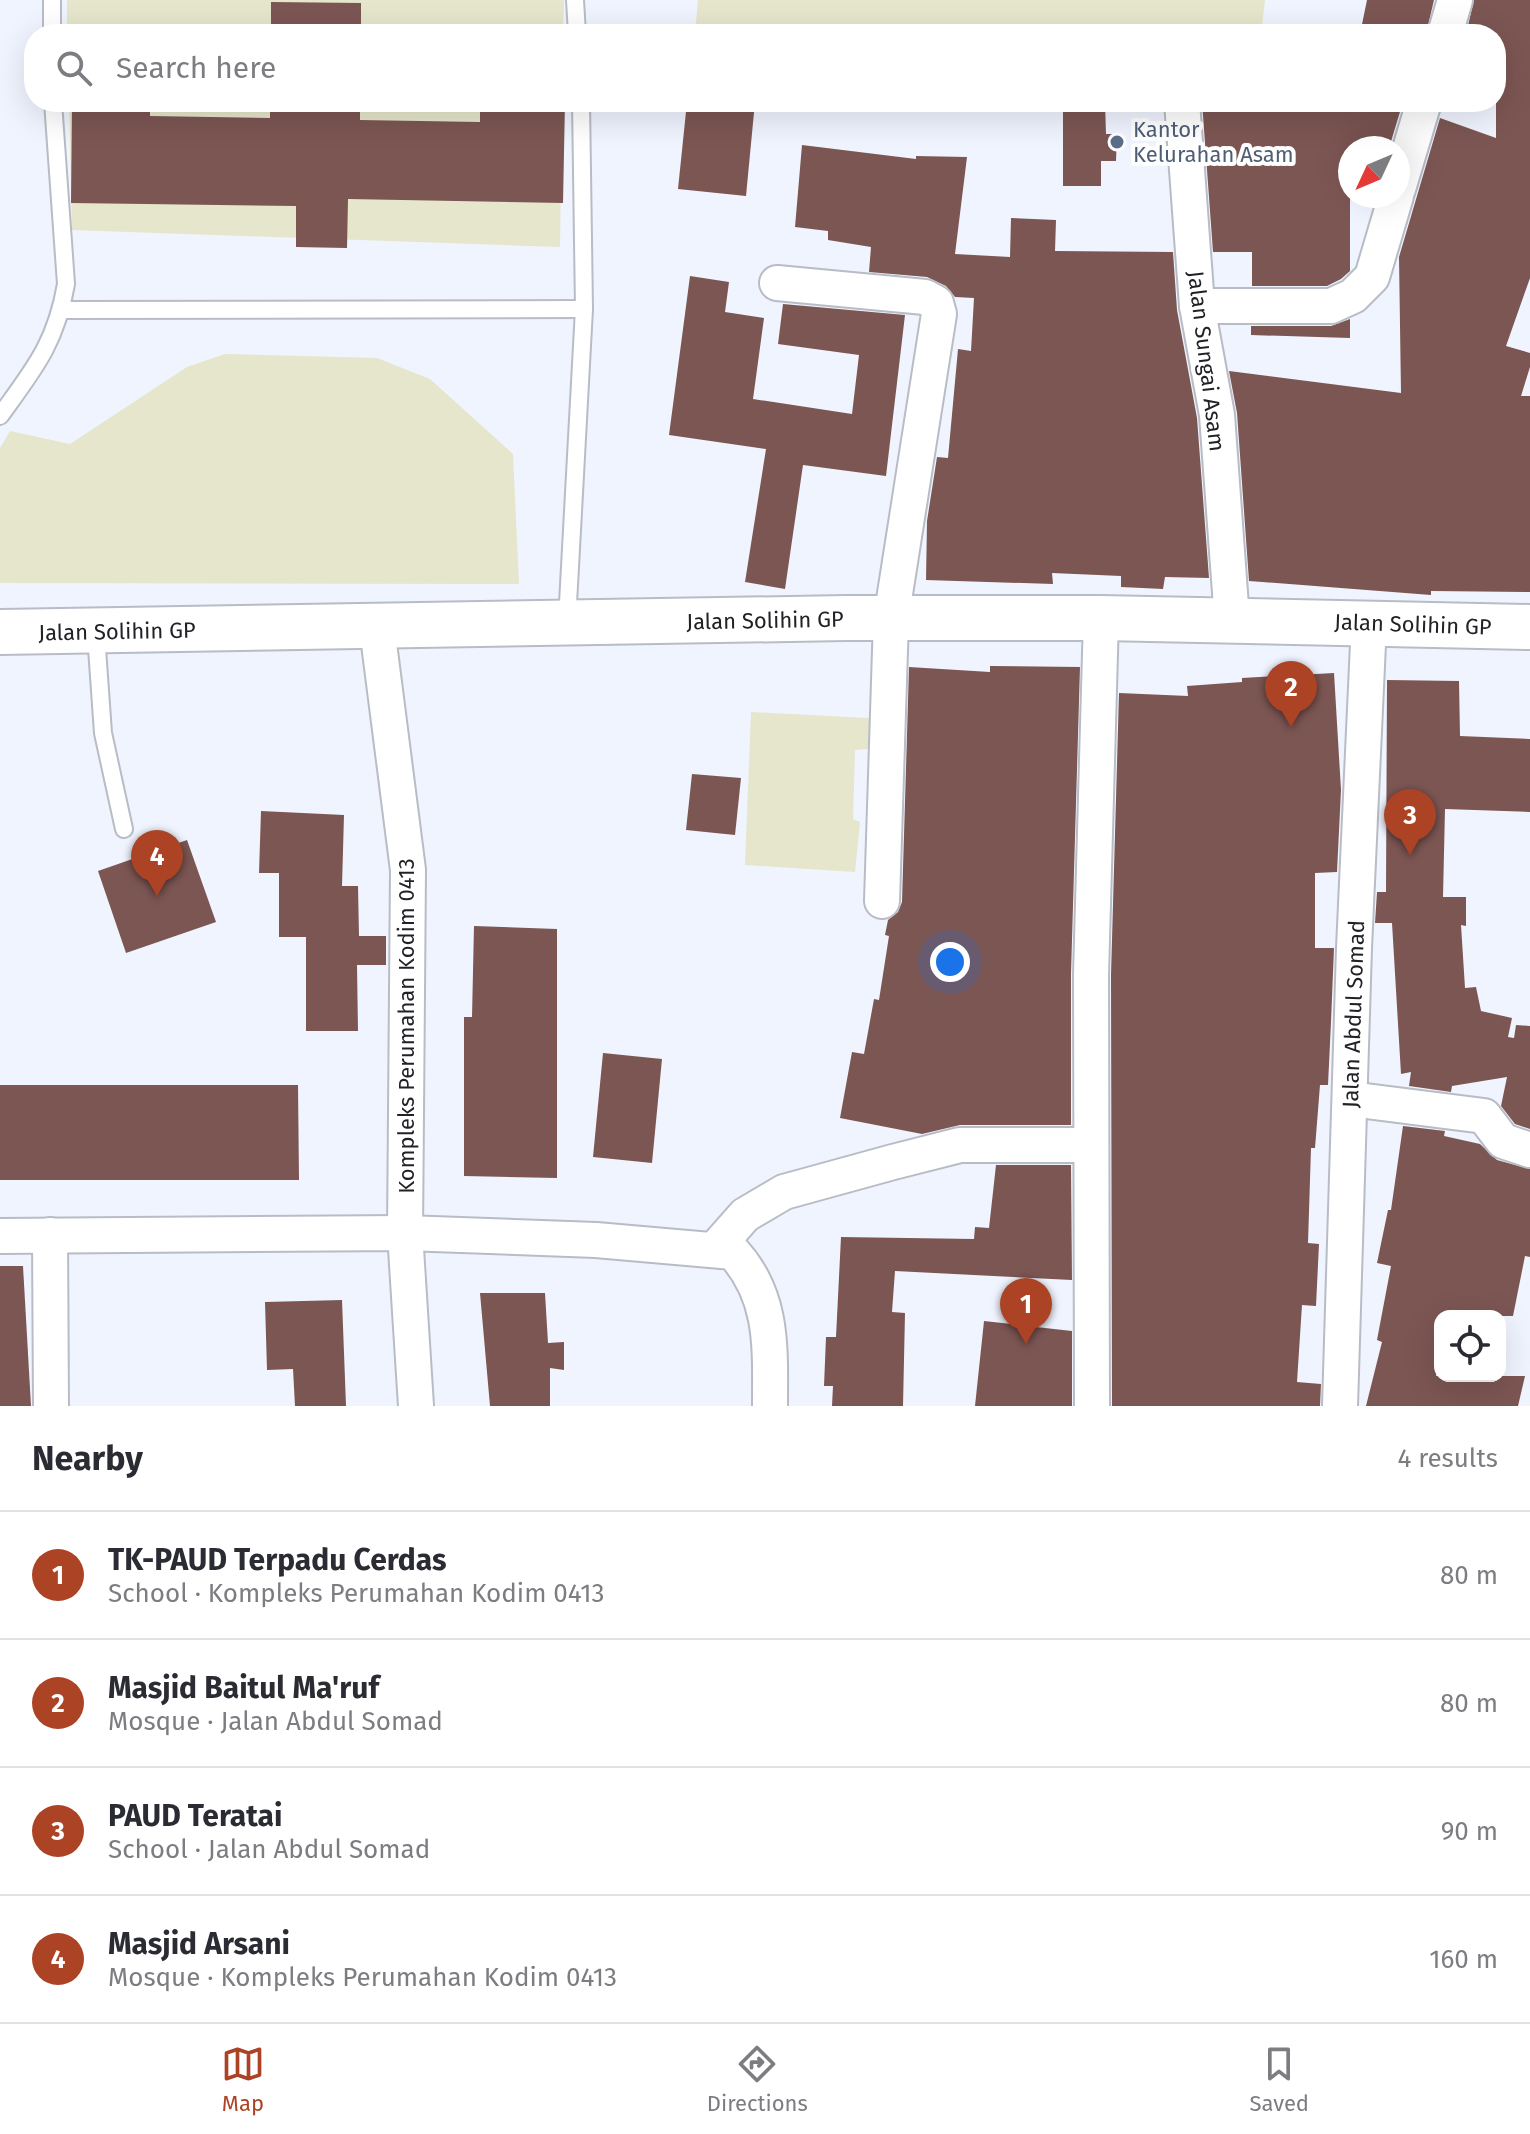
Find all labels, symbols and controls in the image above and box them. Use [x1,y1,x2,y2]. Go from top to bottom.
search box [24,24,1506,112]
icon: search [52,46,96,90]
text: Search here [116,50,276,86]
place label: Kantor Kelurahan Asam [1133,116,1294,168]
marker: Kantor Kelurahan Asam [1108,133,1126,151]
north arrow [1338,136,1410,208]
street label: Jalan Sungai Asam [1182,269,1231,453]
street label: Jalan Solihin GP [686,606,844,635]
street label: Jalan Solihin GP [1334,608,1492,641]
street label: Jalan Solihin GP [38,617,196,646]
pin: 2 [1265,661,1317,727]
pin: 3 [1384,789,1436,855]
pin: 4 [131,830,183,896]
street label: Kompleks Perumahan Kodim 0413 [393,858,420,1194]
street label: Jalan Abdul Somad [1337,919,1370,1109]
your location [930,942,970,982]
pin: 1 [1000,1278,1052,1344]
map controls [1434,1310,1506,1382]
button: locate [1434,1310,1506,1382]
text: Nearby [32,1438,143,1479]
text: 4 results [1397,1443,1498,1474]
text: TK-PAUD Terpadu Cerdas [108,1542,446,1578]
text: 1 [52,1560,64,1591]
text: 80 m [1440,1560,1498,1591]
text: School · Kompleks Perumahan Kodim 0413 [108,1578,604,1609]
text: Masjid Baitul Ma'ruf [108,1670,379,1706]
text: 2 [51,1688,65,1719]
text: 80 m [1440,1688,1498,1719]
text: Mosque · Jalan Abdul Somad [108,1706,443,1737]
text: PAUD Teratai [108,1798,282,1834]
text: 3 [51,1816,65,1847]
text: 90 m [1441,1816,1498,1847]
text: School · Jalan Abdul Somad [108,1834,430,1865]
text: Masjid Arsani [108,1926,290,1962]
text: 4 [51,1944,65,1975]
text: 160 m [1429,1944,1498,1975]
text: Mosque · Kompleks Perumahan Kodim 0413 [108,1962,617,1993]
tab: Map [221,2042,265,2117]
tab: Directions [707,2042,808,2117]
tab: Saved [1250,2042,1309,2117]

